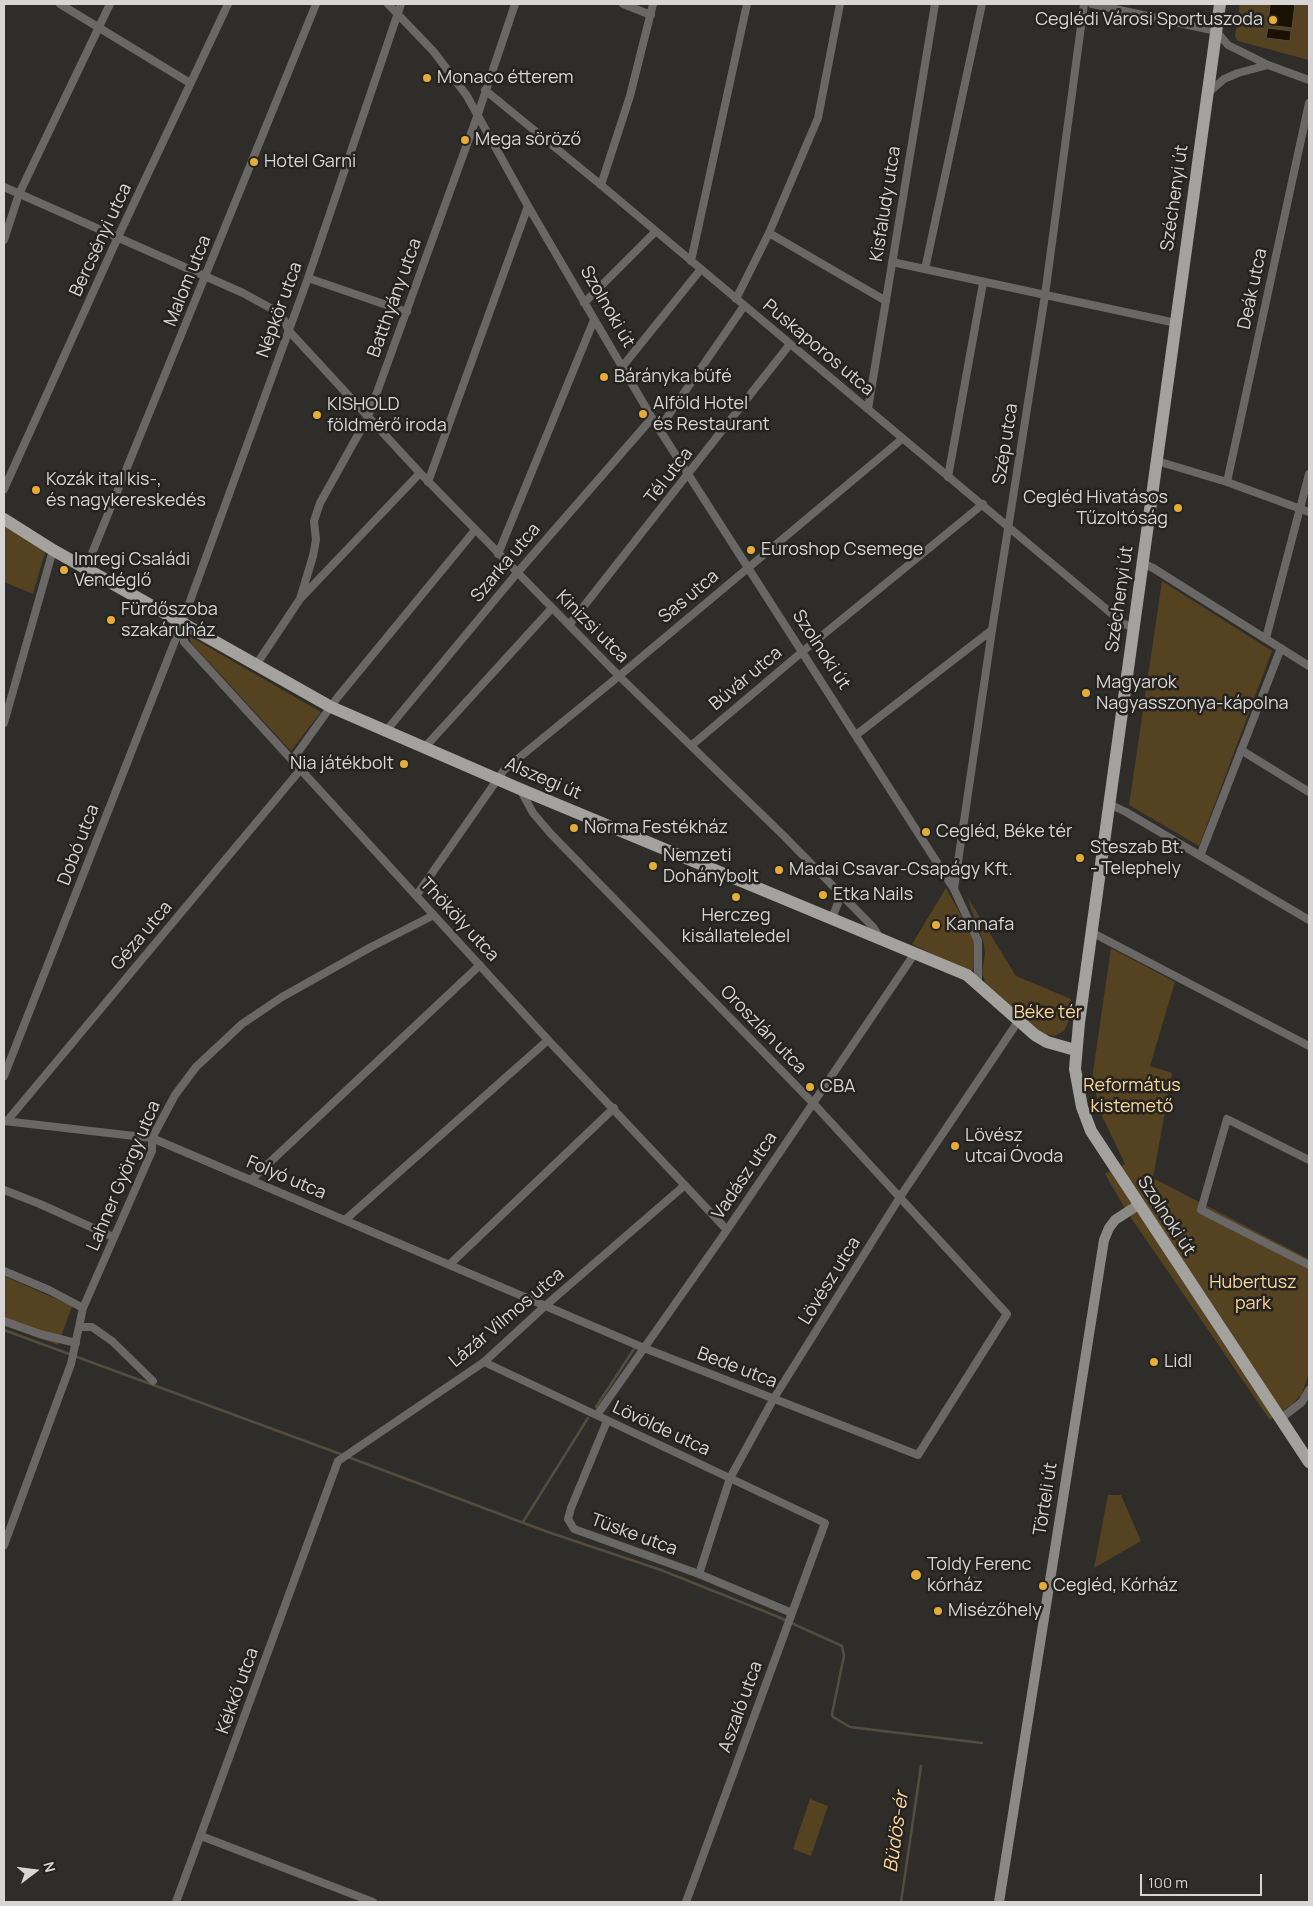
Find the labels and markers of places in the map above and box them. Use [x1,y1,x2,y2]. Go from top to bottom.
place label: Ceglédi Városi Sportuszoda [1035,9,1263,31]
marker: Ceglédi Városi Sportuszoda [1267,14,1279,26]
place label: Monaco étterem [437,67,574,89]
marker: Monaco étterem [421,72,433,84]
place label: Mega söröző [475,129,581,151]
marker: Mega söröző [459,134,471,146]
place label: Hotel Garni [264,151,356,173]
marker: Hotel Garni [248,156,260,168]
place label: Bárányka büfé [614,366,732,388]
marker: Bárányka büfé [598,371,610,383]
place label: Alföld Hotel és Restaurant [653,393,770,436]
place label: KISHOLD földmérő iroda [327,394,447,436]
marker: Alföld Hotel és Restaurant [637,408,649,420]
marker: KISHOLD földmérő iroda [311,409,323,421]
place label: Kozák ital kis-, és nagykereskedés [46,469,206,512]
marker: Kozák ital kis-, és nagykereskedés [30,484,42,496]
place label: Cegléd Hivatásos Tűzoltóság [1023,487,1168,530]
marker: Cegléd Hivatásos Tűzoltóság [1172,502,1184,514]
place label: Euroshop Csemege [761,539,923,561]
marker: Euroshop Csemege [745,544,757,556]
place label: Imregi Családi Vendéglő [74,549,190,592]
marker: Imregi Családi Vendéglő [58,564,70,576]
place label: Fürdőszoba szakáruház [121,599,218,642]
marker: Fürdőszoba szakáruház [105,614,117,626]
place label: Magyarok Nagyasszonya-kápolna [1096,672,1289,714]
marker: Magyarok Nagyasszonya-kápolna [1080,687,1092,699]
place label: Nia játékbolt [290,753,394,775]
marker: Nia játékbolt [398,758,410,770]
place label: Norma Festékház [584,817,728,839]
place label: Cegléd, Béke tér [936,821,1072,843]
marker: Norma Festékház [568,822,580,834]
marker: Cegléd, Béke tér [920,826,932,838]
place label: Steszab Bt. - Telephely [1090,837,1184,880]
place label: Nemzeti Dohánybolt [663,845,759,888]
marker: Steszab Bt. - Telephely [1074,852,1086,864]
place label: Madai Csavar-Csapágy Kft. [789,859,1013,881]
marker: Nemzeti Dohánybolt [647,860,659,872]
marker: Madai Csavar-Csapágy Kft. [773,864,785,876]
place label: Etka Nails [833,884,913,906]
marker: Etka Nails [817,889,829,901]
marker: Herczeg kisállateledel [730,891,742,903]
place label: Herczeg kisállateledel [682,905,790,948]
place label: Kannafa [946,914,1014,936]
marker: Kannafa [930,919,942,931]
place label: CBA [820,1076,855,1098]
marker: CBA [804,1081,816,1093]
place label: Lövész utcai Óvoda [965,1125,1063,1168]
marker: Lövész utcai Óvoda [949,1140,961,1152]
place label: Lidl [1164,1351,1192,1373]
marker: Lidl [1148,1356,1160,1368]
place label: Toldy Ferenc kórház [927,1554,1031,1596]
marker: Toldy Ferenc kórház [909,1568,923,1582]
place label: Cegléd, Kórház [1053,1575,1178,1597]
marker: Cegléd, Kórház [1037,1580,1049,1592]
place label: Misézőhely [948,1600,1042,1622]
marker: Misézőhely [932,1605,944,1617]

